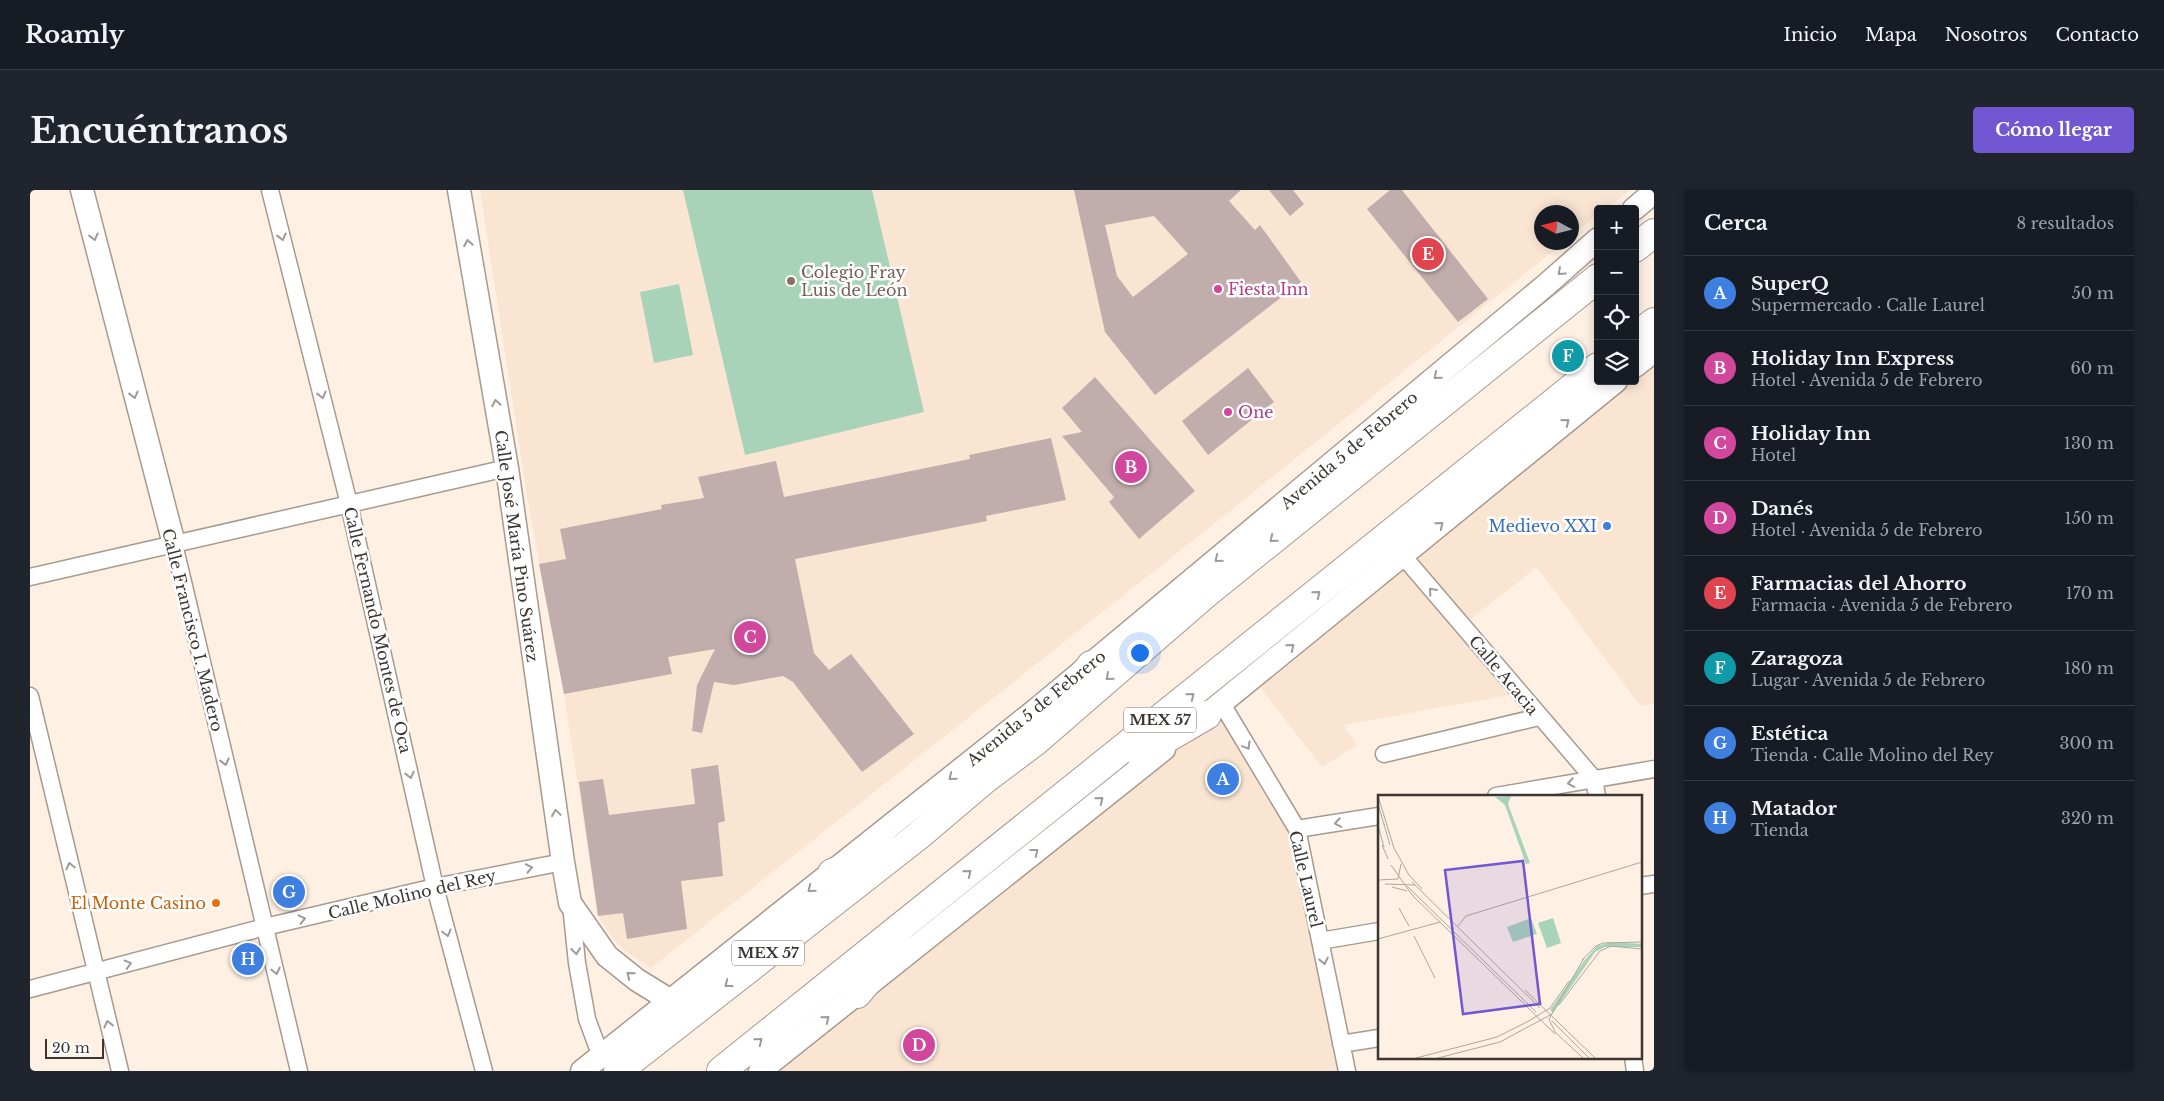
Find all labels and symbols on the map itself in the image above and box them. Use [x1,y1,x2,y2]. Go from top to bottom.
north arrow [1534,205,1579,250]
one-way arrow [88,233,99,242]
one-way arrow [276,233,287,242]
pin: E [1412,235,1444,273]
one-way arrow [463,238,473,247]
place label: Colegio Fray Luis de León [801,262,908,300]
one-way arrow [1558,266,1567,275]
marker: Colegio Fray Luis de León [785,275,797,287]
place label: Fiesta Inn [1228,279,1309,299]
marker: Fiesta Inn [1212,283,1224,295]
pin: F [1552,337,1584,375]
one-way arrow [1434,371,1443,379]
street label: Avenida 5 de Febrero [1276,387,1422,514]
one-way arrow [128,390,139,399]
one-way arrow [316,390,327,399]
one-way arrow [491,398,501,407]
place label: One [1238,402,1273,422]
marker: One [1222,406,1234,418]
one-way arrow [1560,420,1569,428]
street label: Calle José María Pino Suárez [491,429,543,663]
pin: B [1115,448,1147,486]
street label: Calle Fernando Montes de Oca [340,505,416,755]
place label: Medievo XXI [1489,516,1597,536]
marker: Medievo XXI [1601,520,1613,532]
one-way arrow [1435,522,1444,531]
street label: Calle Francisco I. Madero [158,526,228,734]
one-way arrow [1270,533,1279,541]
one-way arrow [1215,553,1224,561]
one-way arrow [1430,588,1438,597]
one-way arrow [1312,590,1321,599]
pin: C [734,618,766,656]
street label: Calle Acacia [1465,631,1543,719]
your location [1127,640,1153,666]
one-way arrow [1285,645,1294,653]
street label: Avenida 5 de Febrero [962,646,1110,771]
one-way arrow [1105,672,1114,681]
one-way arrow [1185,693,1194,701]
road number: MEX 57 [1124,708,1196,732]
one-way arrow [1240,740,1250,749]
one-way arrow [219,757,230,766]
pin: A [1207,760,1239,798]
one-way arrow [404,770,415,779]
one-way arrow [948,771,957,780]
one-way arrow [1567,778,1576,788]
inset map [1378,795,1642,1058]
one-way arrow [1094,797,1103,806]
one-way arrow [551,809,562,817]
one-way arrow [1334,817,1342,827]
street label: Calle Laurel [1285,829,1327,929]
one-way arrow [1029,850,1038,858]
one-way arrow [65,861,76,870]
one-way arrow [525,864,534,874]
street label: Calle Molino del Rey [326,865,499,923]
one-way arrow [962,871,971,879]
pin: G [273,873,305,911]
one-way arrow [808,884,817,892]
place label: El Monte Casino [70,893,206,913]
marker: El Monte Casino [210,897,222,909]
one-way arrow [298,914,307,925]
one-way arrow [442,928,452,936]
pin: H [232,940,264,978]
road number: MEX 57 [732,940,804,966]
one-way arrow [570,947,581,955]
one-way arrow [1318,957,1329,966]
one-way arrow [124,960,132,970]
one-way arrow [270,966,280,974]
one-way arrow [627,973,636,981]
one-way arrow [725,979,734,987]
one-way arrow [820,1015,829,1024]
one-way arrow [103,1019,114,1028]
pin: D [903,1026,935,1064]
scale bar [45,1036,104,1059]
one-way arrow [754,1037,763,1046]

